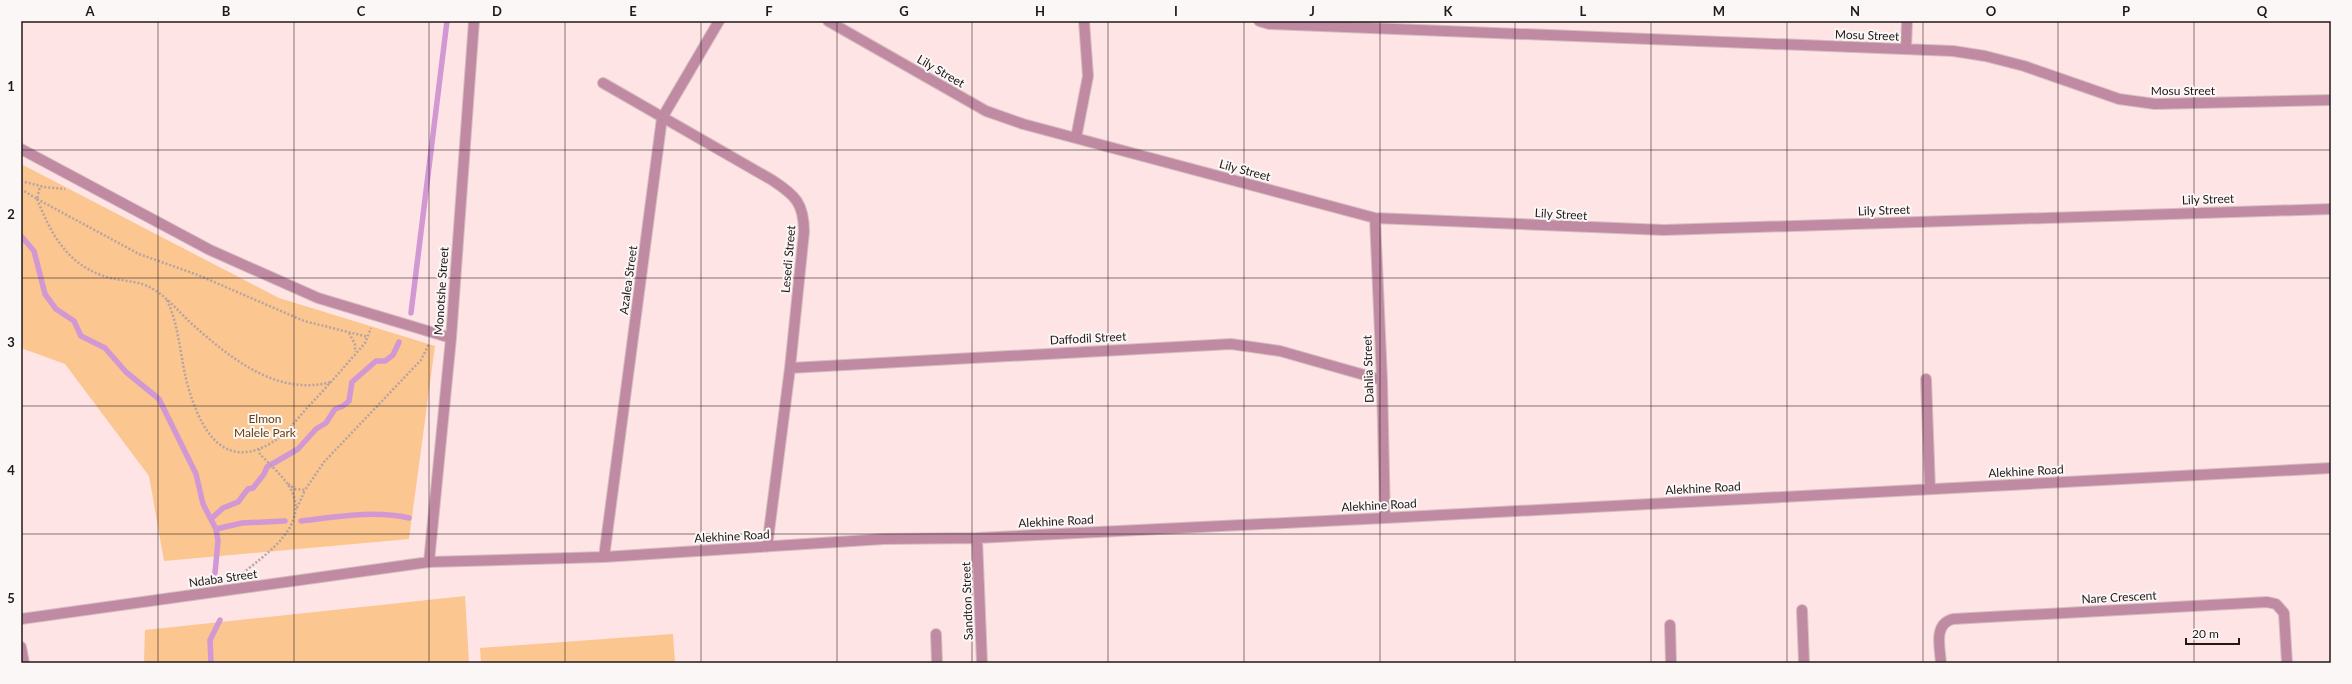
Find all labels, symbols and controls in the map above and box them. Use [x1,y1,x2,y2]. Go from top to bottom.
text: A [84,3,95,19]
text: B [222,3,231,19]
text: C [357,3,366,19]
text: D [492,3,502,19]
text: E [629,3,637,19]
text: F [765,3,773,19]
text: G [899,3,909,19]
text: H [1035,3,1045,19]
text: I [1174,3,1178,19]
text: J [1309,3,1315,19]
text: K [1444,3,1454,19]
text: L [1580,3,1587,19]
text: M [1713,3,1725,19]
text: N [1850,3,1860,19]
text: O [1986,3,1997,19]
text: P [2122,3,2130,19]
text: Q [2257,3,2268,19]
street label: Mosu Street [1835,26,1900,44]
street label: Lily Street [915,51,968,91]
text: 1 [7,78,15,94]
street label: Mosu Street [2151,83,2216,98]
street label: Lily Street [1218,156,1273,184]
street label: Lily Street [2182,191,2235,207]
street label: Lily Street [1858,202,1911,218]
street label: Lily Street [1534,205,1588,223]
text: 2 [7,206,15,222]
street label: Lesedi Street [778,224,798,293]
street label: Azalea Street [616,244,640,315]
street label: Monotshe Street [430,246,452,336]
street label: Daffodil Street [1049,328,1127,347]
text: 3 [7,334,15,350]
street label: Dahlia Street [1359,334,1377,403]
park label: Elmon Malele Park [234,411,297,440]
text: 4 [7,462,15,478]
street label: Alekhine Road [1988,462,2064,480]
street label: Alekhine Road [1665,479,1741,497]
street label: Alekhine Road [1341,496,1417,514]
street label: Alekhine Road [1018,512,1094,530]
street label: Alekhine Road [694,527,770,545]
street label: Sandton Street [958,561,976,640]
street label: Ndaba Street [188,566,259,590]
street label: Nare Crescent [2081,588,2158,606]
text: 5 [7,590,15,606]
scale bar [2186,620,2239,646]
text: 20 m [2192,626,2219,641]

